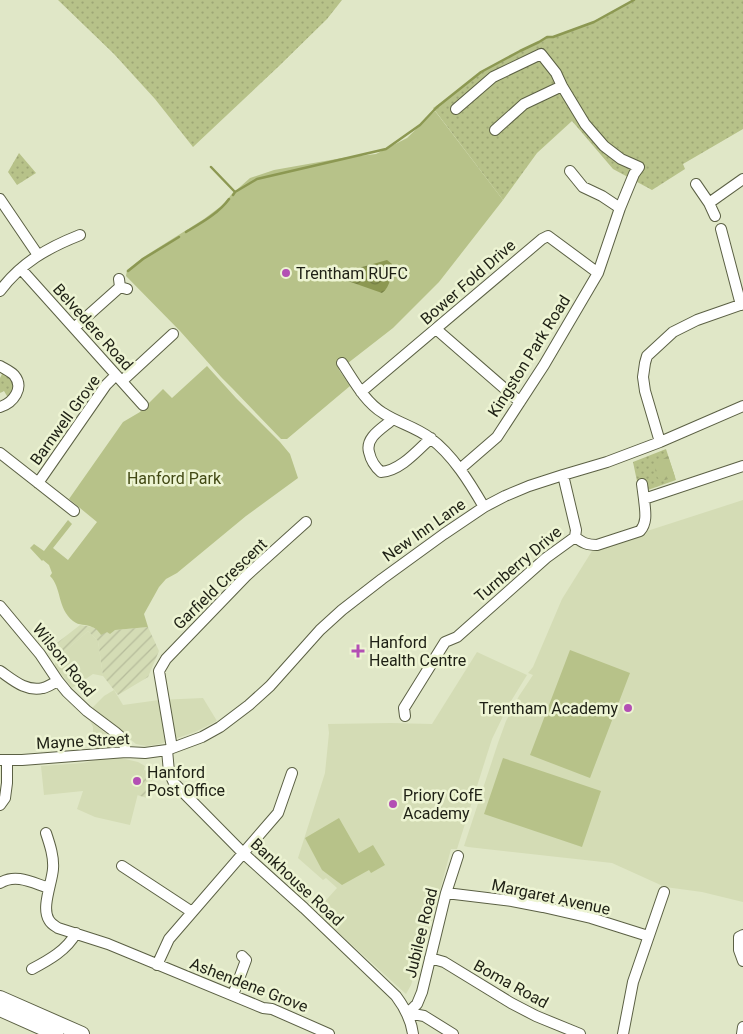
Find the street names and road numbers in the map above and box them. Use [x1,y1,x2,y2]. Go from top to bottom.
street label: Bower Fold Drive [417,236,519,328]
street label: Belvedere Road [49,280,137,374]
street label: Kingston Park Road [484,292,574,420]
street label: Barnwell Grove [26,371,104,469]
street label: New Inn Lane [379,495,469,565]
street label: Turnberry Drive [471,522,565,606]
street label: Garfield Crescent [169,535,271,633]
street label: Wilson Road [29,619,99,701]
street label: Mayne Street [36,729,130,753]
street label: Bankhouse Road [247,834,347,930]
street label: Margaret Avenue [490,875,612,919]
street label: Jubilee Road [401,886,441,980]
street label: Ashendene Grove [187,954,311,1016]
street label: Boma Road [470,956,552,1012]

